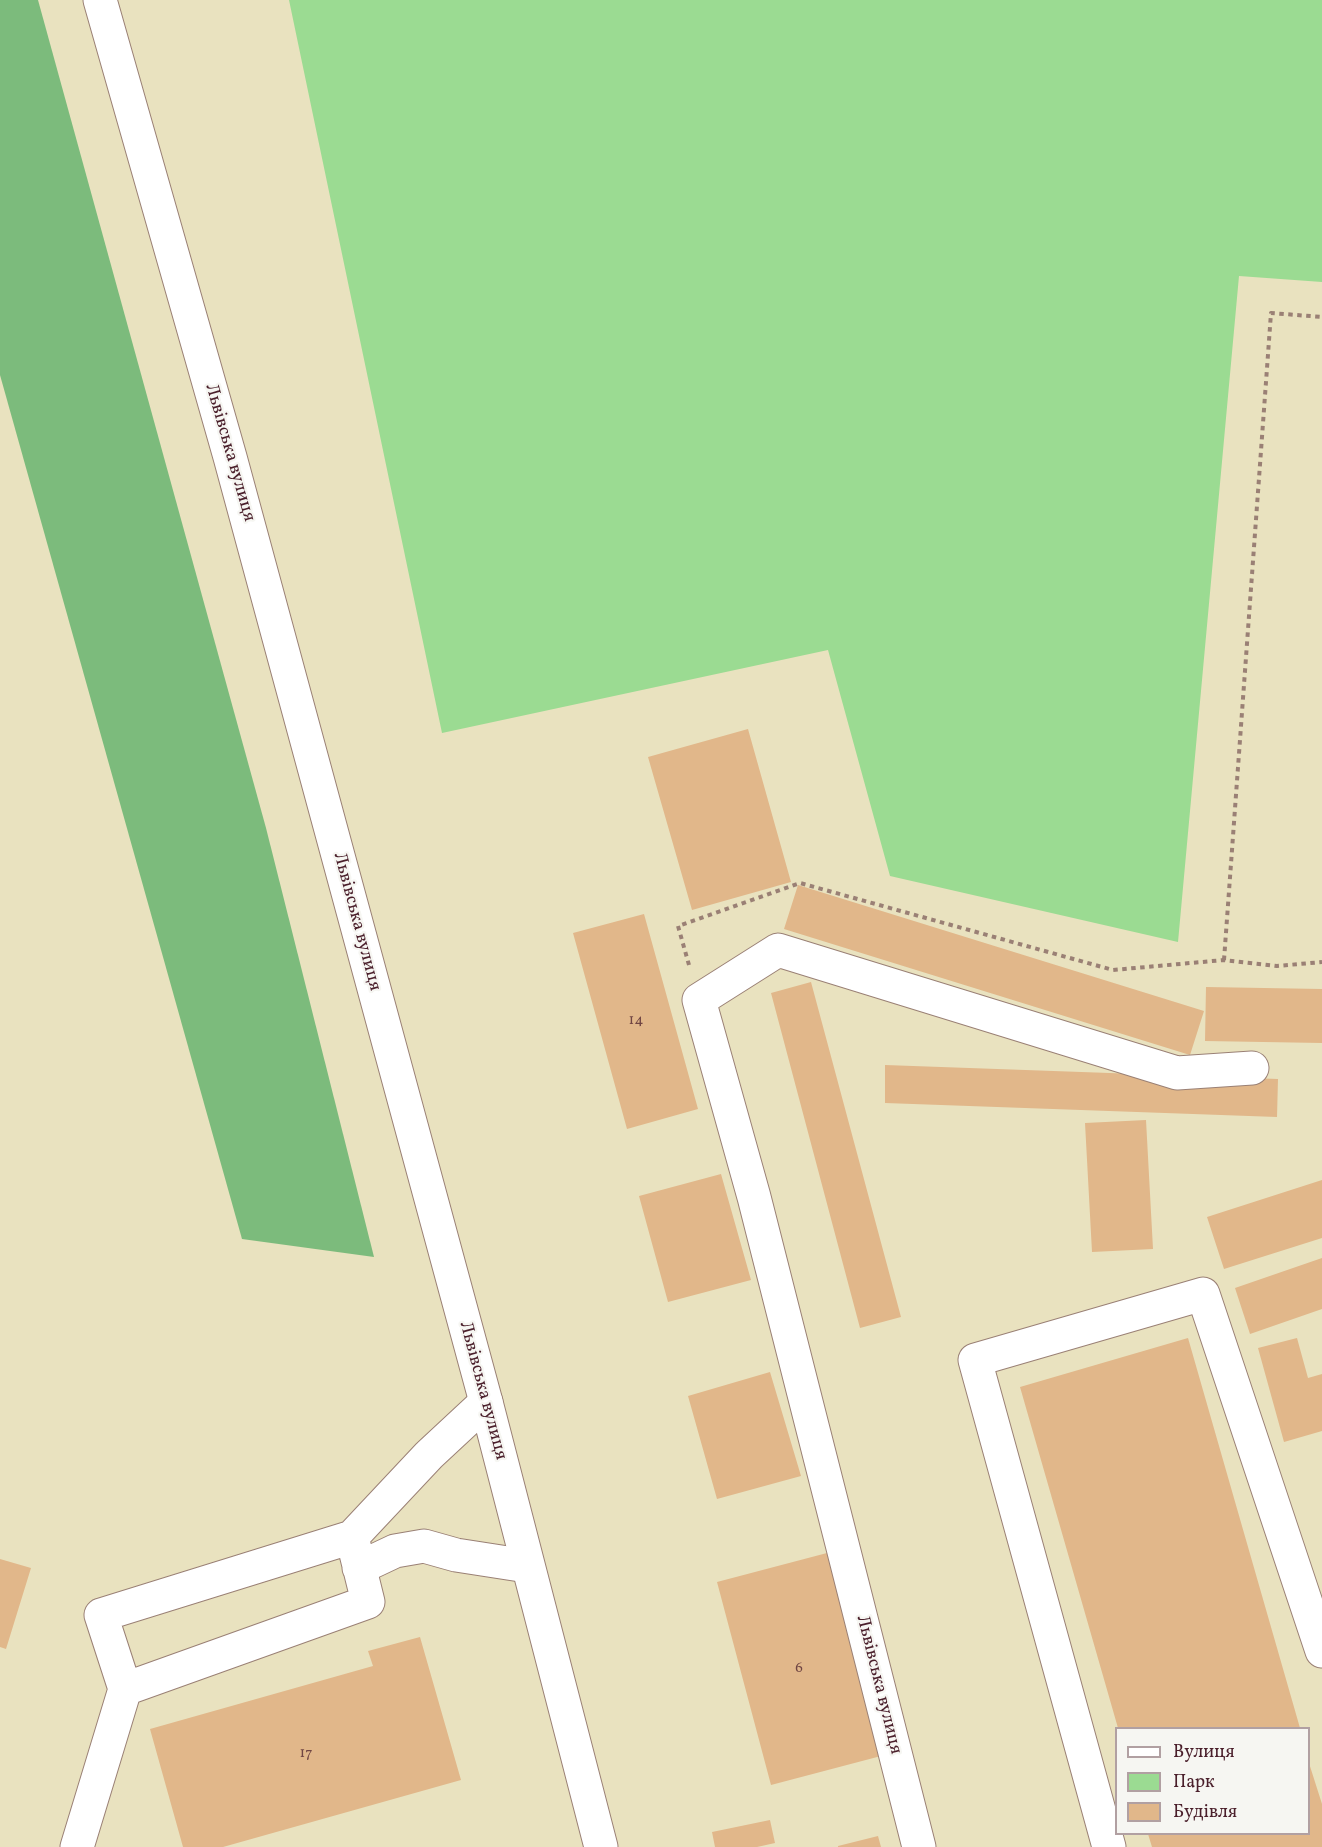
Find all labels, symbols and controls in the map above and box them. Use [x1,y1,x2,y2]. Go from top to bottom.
street label: Львівська вулиця [199,382,259,524]
street label: Львівська вулиця [327,850,385,994]
house number: 14 [629,1012,643,1030]
street label: Львівська вулиця [453,1319,511,1463]
street label: Львівська вулиця [850,1613,906,1757]
house number: 6 [795,1660,803,1678]
legend [1115,1727,1310,1835]
text: Вулиця [1173,1740,1235,1765]
house number: 17 [299,1745,313,1763]
text: Парк [1173,1770,1215,1795]
text: Будівля [1173,1800,1237,1825]

